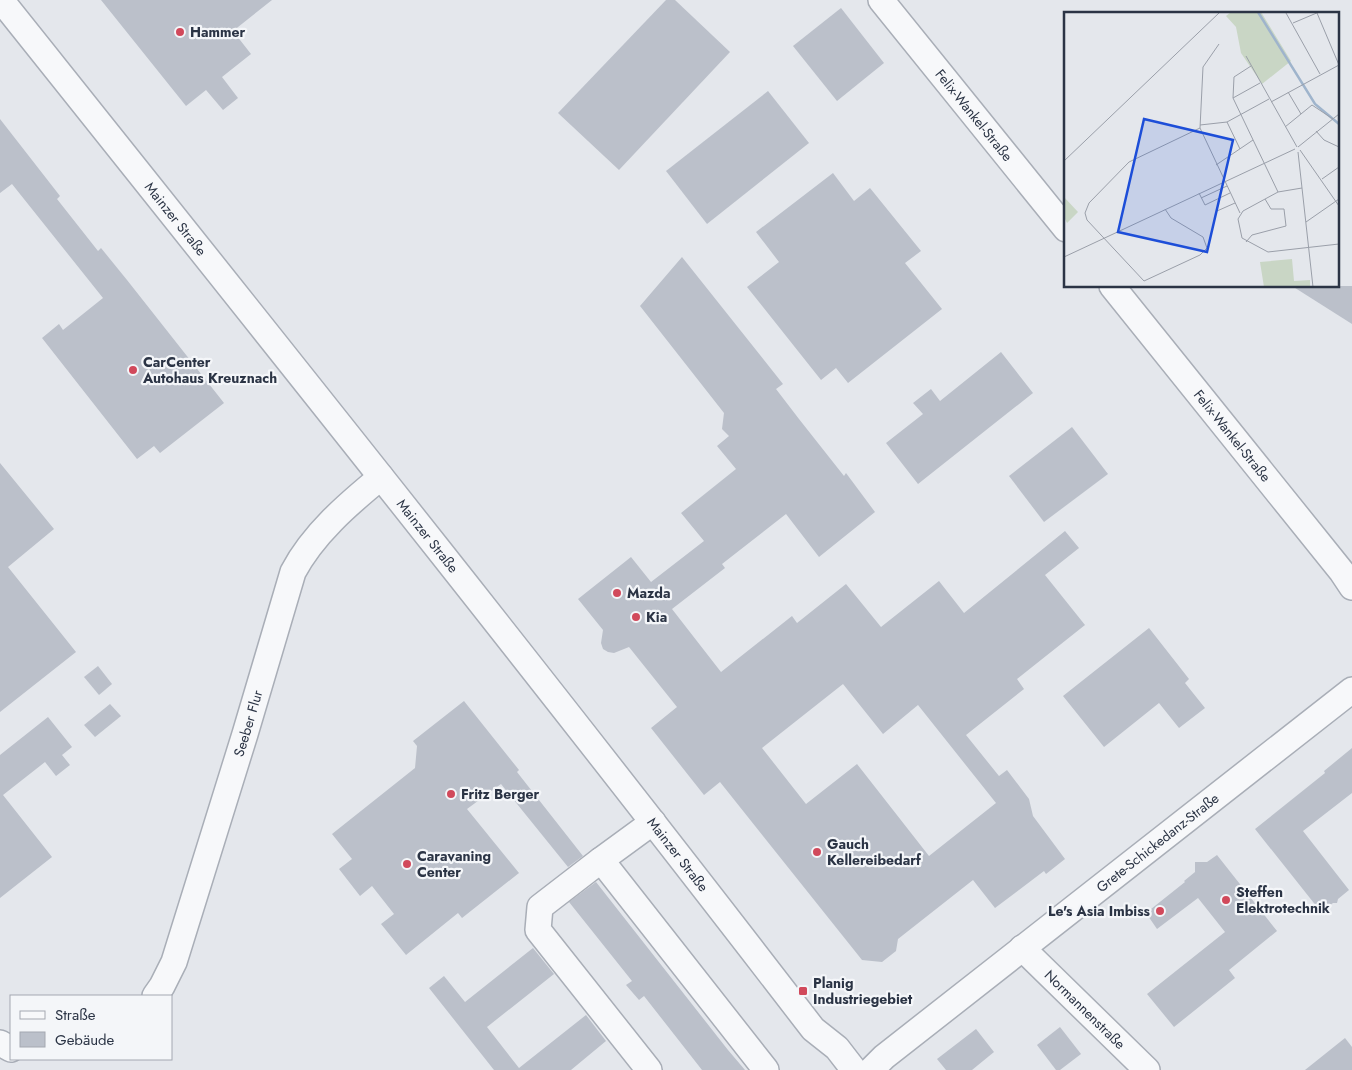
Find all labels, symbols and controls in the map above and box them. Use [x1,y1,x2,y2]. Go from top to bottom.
inset map [1064,12,1340,288]
place label: Hammer [190,22,246,42]
marker: Hammer [174,26,186,38]
street label: Felix-Wankel-Straße [931,65,1017,165]
street label: Mainzer Straße [140,178,211,260]
place label: CarCenter Autohaus Kreuznach [142,352,277,388]
marker: CarCenter Autohaus Kreuznach [127,364,139,376]
street label: Felix-Wankel-Straße [1189,385,1276,486]
street label: Mainzer Straße [392,495,463,577]
place label: Mazda [627,583,671,603]
marker: Mazda [611,587,623,599]
place label: Kia [646,607,667,627]
marker: Kia [630,611,642,623]
street label: Seeber Flur [229,687,268,759]
place label: Fritz Berger [461,784,539,804]
marker: Fritz Berger [445,788,457,800]
street label: Grete-Schickedanz-Straße [1092,788,1223,897]
street label: Mainzer Straße [643,813,713,896]
place label: Gauch Kellereibedarf [827,834,922,870]
place label: Caravaning Center [417,846,491,882]
marker: Gauch Kellereibedarf [811,846,823,858]
marker: Caravaning Center [401,858,413,870]
place label: Steffen Elektrotechnik [1236,882,1330,918]
marker: Steffen Elektrotechnik [1220,894,1232,906]
place label: Le's Asia Imbiss [1048,901,1151,921]
marker: Le's Asia Imbiss [1154,905,1166,917]
street label: Normannenstraße [1040,965,1130,1054]
place label: Planig Industriegebiet [813,973,913,1009]
marker: Planig Industriegebiet [797,985,809,997]
legend [10,995,172,1060]
text: Straße [55,1004,96,1026]
text: Gebäude [55,1029,115,1051]

